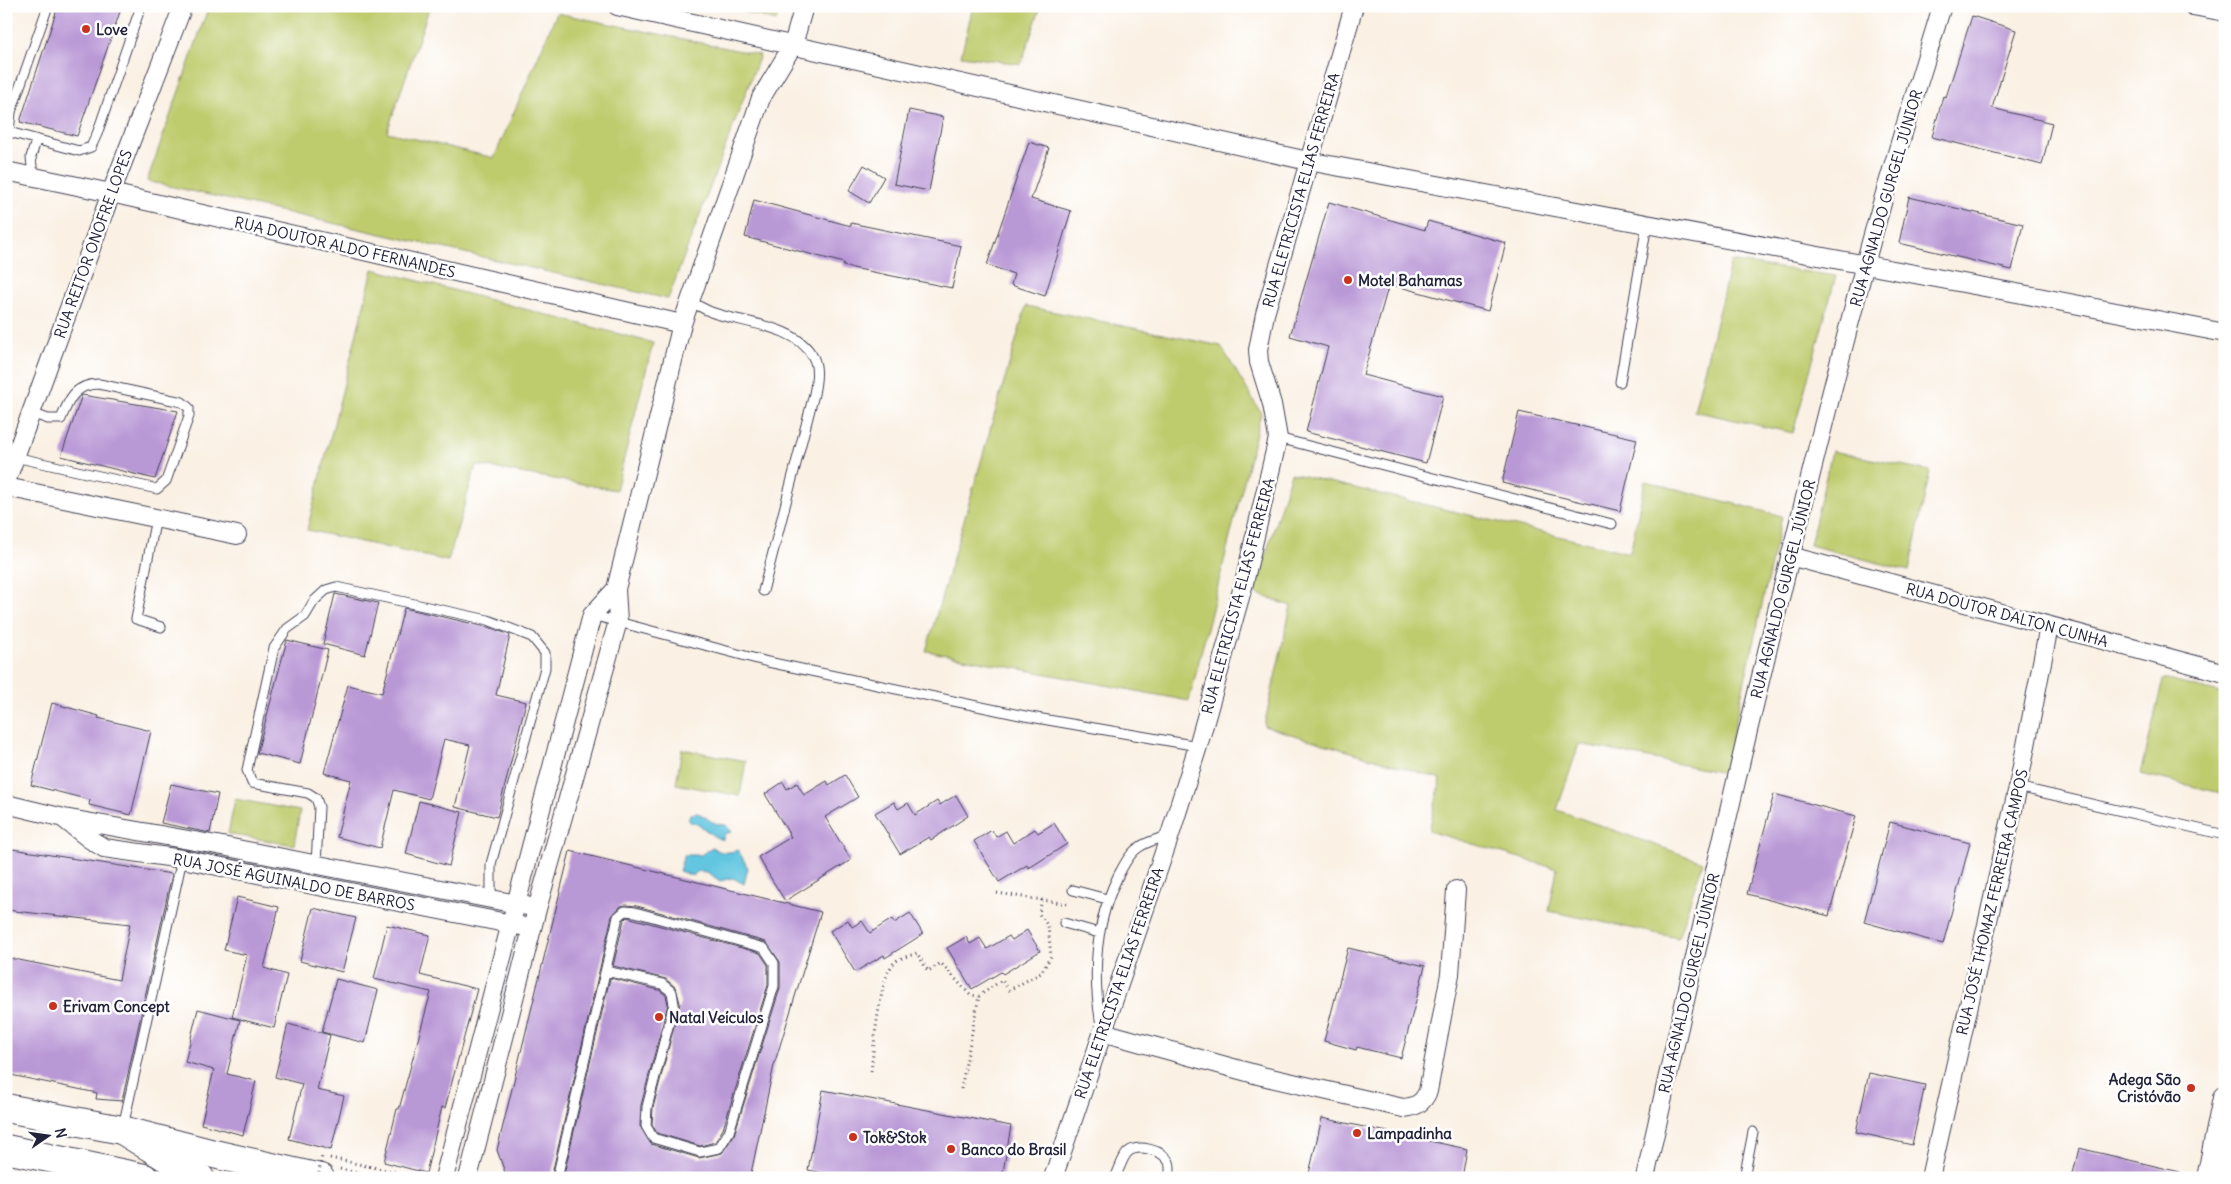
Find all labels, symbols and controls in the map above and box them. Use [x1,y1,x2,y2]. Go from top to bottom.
place label: Love [96,20,128,39]
marker: Love [80,23,92,35]
street label: RUA ELETRICISTA ELIAS FERREIRA [1258,70,1344,310]
street label: RUA AGNALDO GURGEL JÚNIOR [1845,86,1926,309]
street label: RUA REITOR ONOFRE LOPES [50,147,136,341]
street label: RUA DOUTOR ALDO FERNANDES [233,212,457,282]
place label: Motel Bahamas [1358,271,1463,290]
marker: Motel Bahamas [1342,274,1354,286]
street label: RUA ELETRICISTA ELIAS FERREIRA [1197,476,1279,716]
street label: RUA AGNALDO GURGEL JÚNIOR [1746,477,1820,701]
street label: RUA DOUTOR DALTON CUNHA [1904,579,2110,651]
street label: RUA JOSÉ THOMAZ FERREIRA CAMPOS [1952,767,2032,1037]
street label: RUA JOSÉ AGUINALDO DE BARROS [172,849,416,915]
street label: RUA ELETRICISTA ELIAS FERREIRA [1070,864,1168,1101]
street label: RUA AGNALDO GURGEL JÚNIOR [1653,870,1724,1095]
place label: Erivam Concept [63,997,170,1017]
marker: Erivam Concept [47,1000,59,1012]
place label: Natal Veículos [669,1008,764,1027]
marker: Natal Veículos [653,1011,665,1023]
place label: Adega São Cristóvão [2109,1070,2182,1106]
marker: Adega São Cristóvão [2185,1082,2197,1094]
north arrow [22,1112,72,1162]
place label: Lampadinha [1367,1124,1452,1144]
text: N [51,1126,71,1140]
marker: Lampadinha [1351,1127,1363,1139]
place label: Tok&Stok [863,1128,927,1147]
marker: Tok&Stok [847,1131,859,1143]
place label: Banco do Brasil [961,1140,1066,1159]
marker: Banco do Brasil [945,1143,957,1155]

